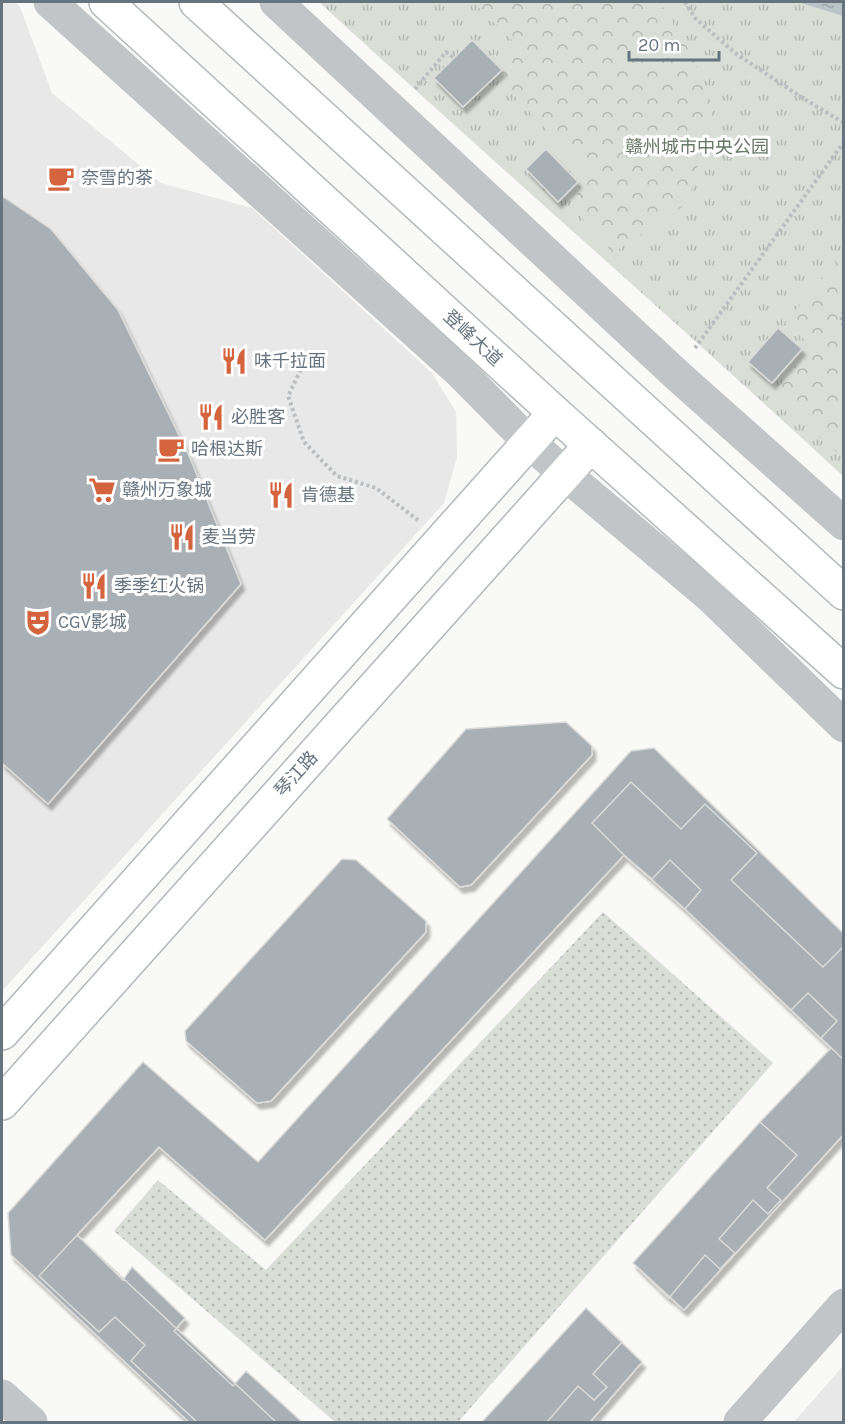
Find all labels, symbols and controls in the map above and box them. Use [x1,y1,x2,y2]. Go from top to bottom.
scale bar [629,24,719,62]
text: 20 m [638,34,680,56]
park label: 赣州城市中央公园 [625,136,769,158]
cafe icon: 奈雪的茶 [46,163,76,193]
place label: 奈雪的茶 [81,167,153,189]
street label: 登峰大道 [439,305,507,371]
restaurant icon: 味千拉面 [219,346,249,376]
place label: 味千拉面 [254,350,326,372]
restaurant icon: 必胜客 [196,402,226,432]
place label: 必胜客 [231,406,285,428]
cafe icon: 哈根达斯 [156,434,186,464]
place label: 哈根达斯 [191,438,263,460]
supermarket icon: 赣州万象城 [87,475,117,505]
place label: 赣州万象城 [122,479,212,501]
restaurant icon: 肯德基 [266,480,296,510]
place label: 肯德基 [301,484,355,506]
restaurant icon: 麦当劳 [167,522,197,552]
place label: 麦当劳 [202,526,256,548]
restaurant icon: 季季红火锅 [79,571,109,601]
place label: 季季红火锅 [114,575,204,597]
theatre icon: CGV影城 [23,607,53,637]
place label: CGV影城 [58,611,127,633]
street label: 琴江路 [270,747,322,801]

